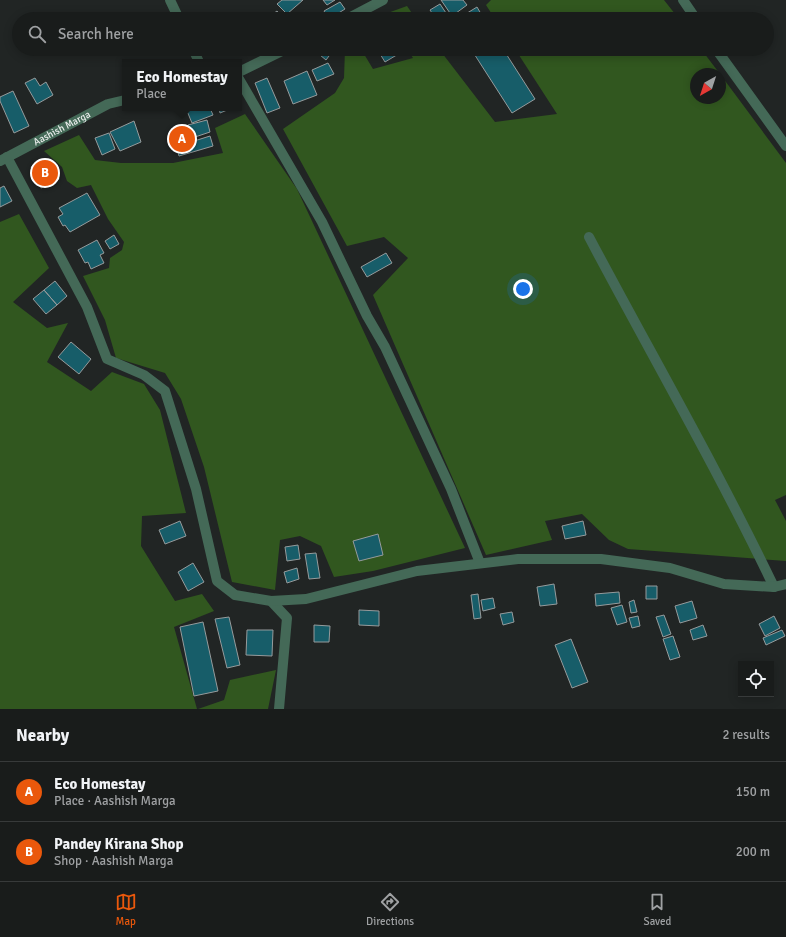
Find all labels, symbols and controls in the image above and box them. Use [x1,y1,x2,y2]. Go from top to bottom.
search box [12,12,774,56]
icon: search [26,23,48,45]
text: Search here [58,25,134,43]
popup [122,59,242,111]
text: Eco Homestay [136,68,228,86]
north arrow [690,68,726,104]
text: Place [136,86,167,102]
street label: Aashish Marga [31,108,93,148]
pin: A [169,124,195,154]
pin: B [32,158,58,188]
your location [513,279,533,299]
map controls [738,661,774,697]
button: locate [738,661,774,697]
text: Nearby [16,725,69,746]
text: 2 results [722,727,770,743]
text: Eco Homestay [54,775,146,793]
text: A [25,784,33,800]
text: 150 m [736,784,770,800]
text: Place · Aashish Marga [54,793,176,809]
text: Pandey Kirana Shop [54,835,183,853]
text: B [25,844,33,860]
text: 200 m [736,844,770,860]
text: Shop · Aashish Marga [54,853,173,869]
tab: Map [115,891,137,928]
tab: Directions [366,891,414,928]
tab: Saved [644,891,671,928]

